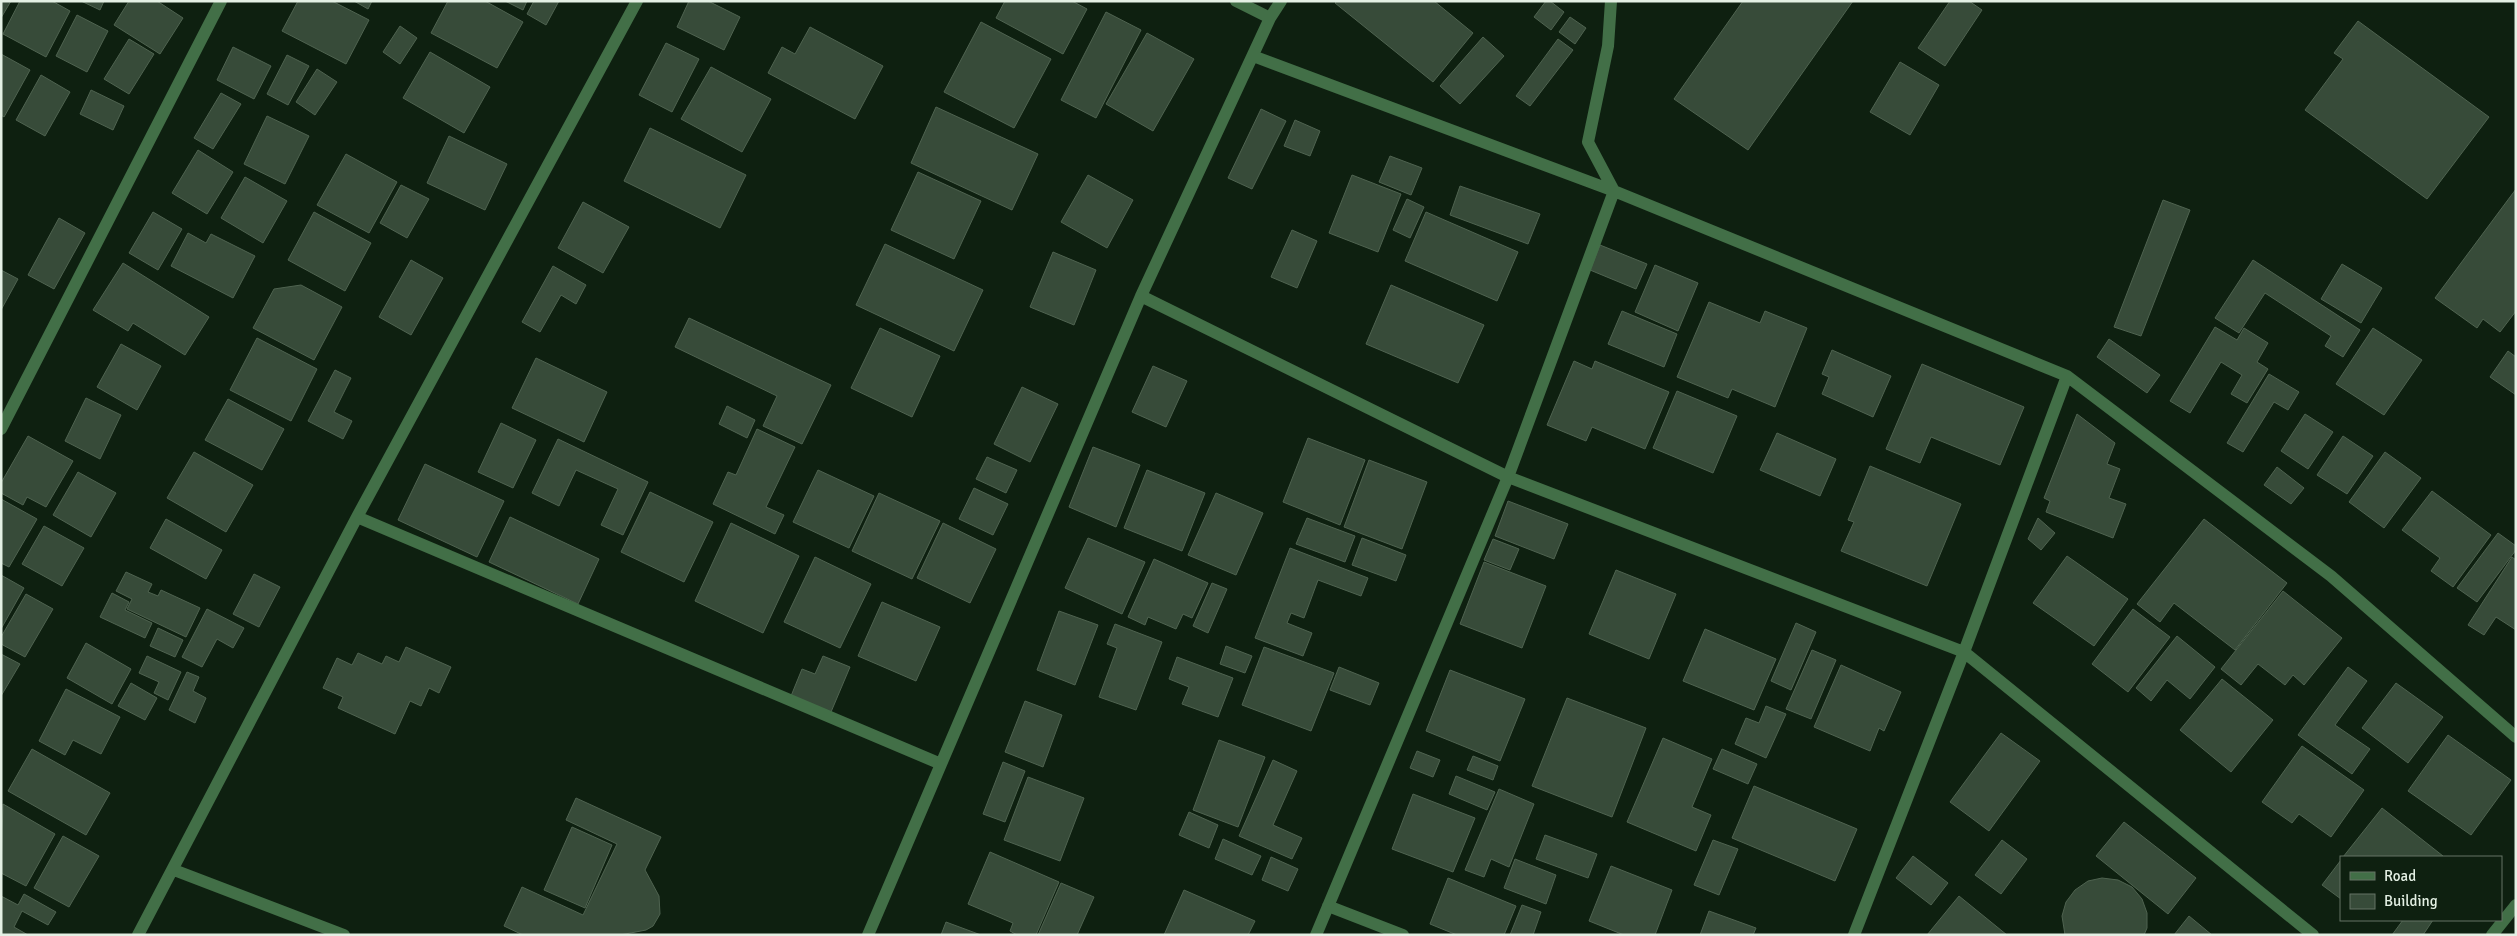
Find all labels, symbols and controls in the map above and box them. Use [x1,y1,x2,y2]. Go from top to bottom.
legend [2340,856,2502,921]
text: Road [2384,867,2416,885]
text: Building [2384,892,2438,910]

